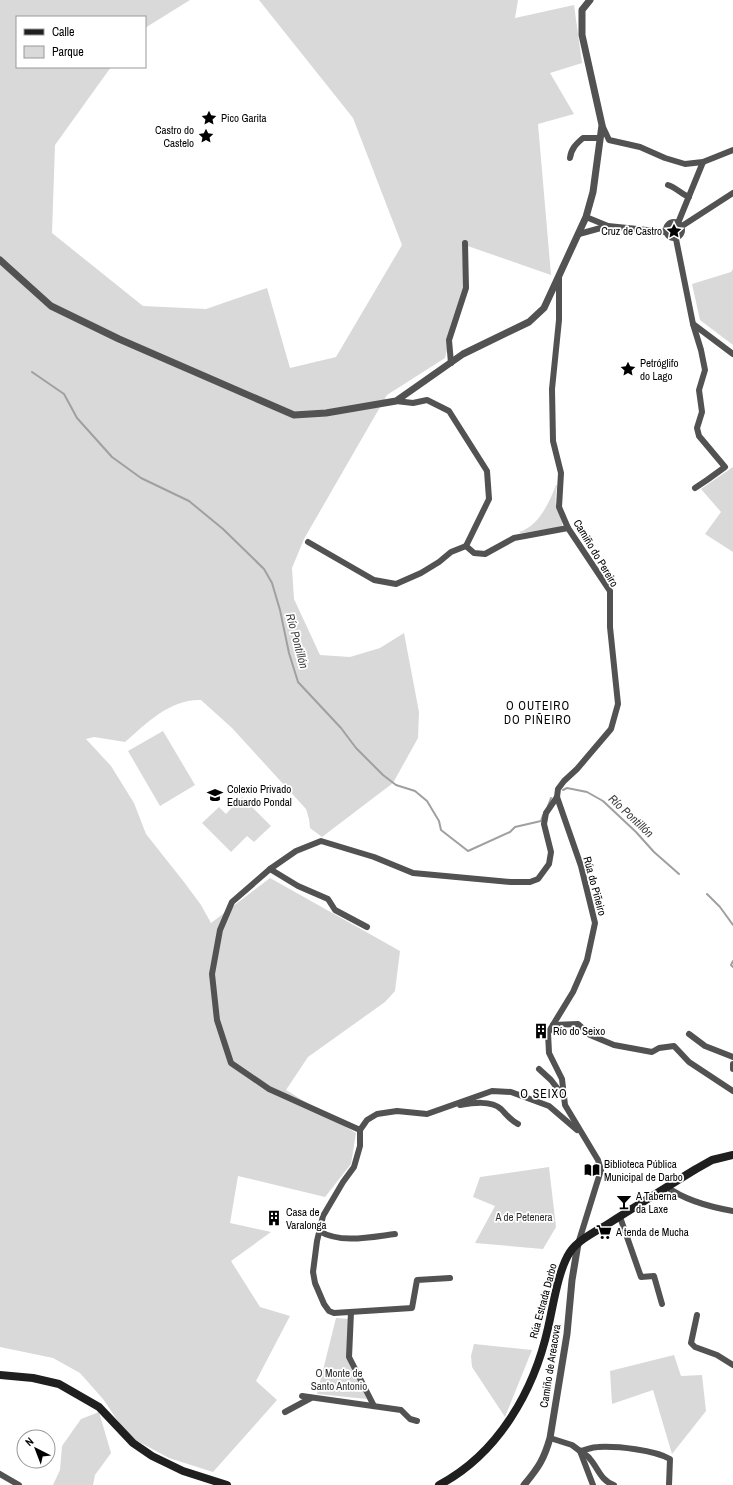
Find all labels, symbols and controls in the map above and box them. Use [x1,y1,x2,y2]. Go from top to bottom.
legend [16,16,146,68]
text: Calle [52,24,74,40]
text: Parque [52,44,84,60]
place icon: Pico Garita [200,109,218,127]
place label: Pico Garita [221,111,267,125]
place label: Castro do Castelo [155,123,194,150]
place icon: Castro do Castelo [197,127,215,145]
place icon: Cruz de Castro [665,222,683,240]
place label: Cruz de Castro [601,224,662,238]
place label: Petróglifo do Lago [640,356,679,383]
place icon: Petróglifo do Lago [619,360,637,378]
street label: Camiño do Pereiro [570,517,622,589]
water label: Río Pontillón [282,612,312,670]
district label: O OUTEIRO DO PIÑEIRO [504,698,572,728]
place label: Colexio Privado Eduardo Pondal [227,782,292,809]
school or university icon: Colexio Privado Eduardo Pondal [206,786,224,804]
water label: Río Pontillón [605,791,657,841]
street label: Rúa do Piñeiro [580,855,610,917]
building icon: Río do Seixo [532,1022,550,1040]
place label: Río do Seixo [553,1024,605,1038]
district label: O SEIXO [520,1086,568,1102]
place label: Biblioteca Pública Municipal de Darbo [604,1157,683,1184]
library icon: Biblioteca Pública Municipal de Darbo [583,1161,601,1179]
place label: A Taberna da Laxe [635,1189,677,1216]
bar icon: A Taberna da Laxe [615,1193,633,1211]
place label: Casa de Varalonga [286,1205,326,1232]
building icon: Casa de Varalonga [265,1209,283,1227]
park label: A de Petenera [494,1210,553,1224]
supermarket icon: A tenda de Mucha [595,1223,613,1241]
place label: A tenda de Mucha [615,1225,689,1239]
street label: Rúa Estrada Darbo [526,1262,560,1340]
street label: Camiño de Areacova [536,1323,564,1409]
park label: O Monte de Santo Antonio [311,1366,367,1393]
north arrow [16,1429,56,1469]
text: N [22,1434,36,1449]

